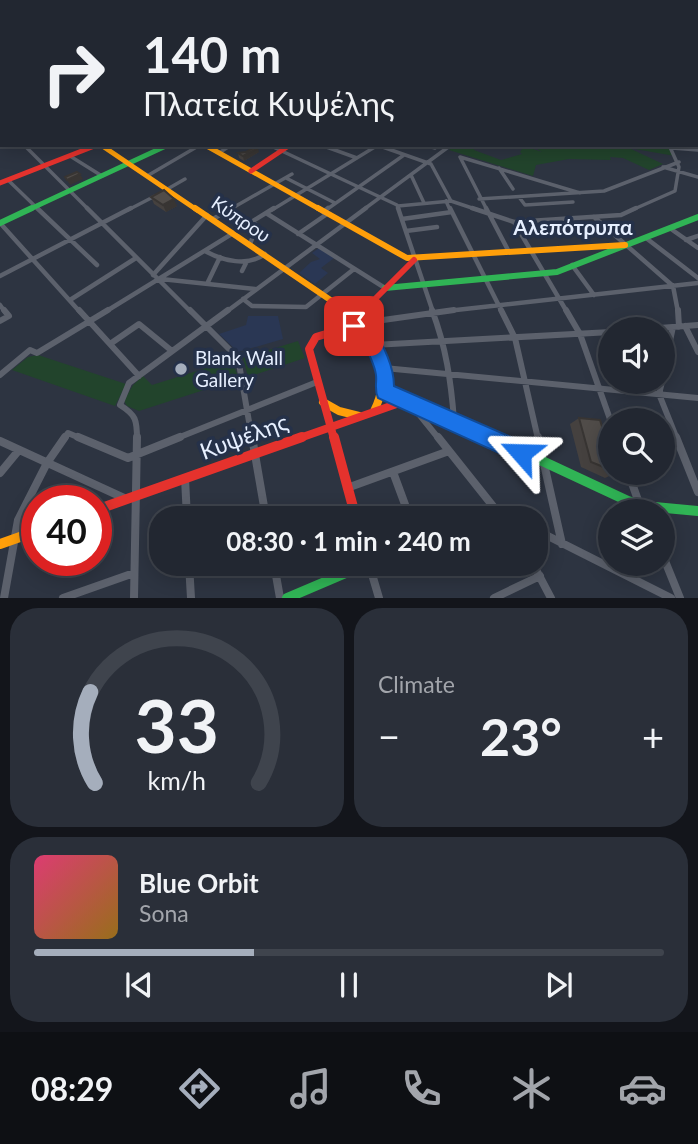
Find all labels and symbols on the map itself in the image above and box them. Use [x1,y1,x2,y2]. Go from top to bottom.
street label: Κύπρου [207,191,275,247]
district label: Αλεπότρυπα [512,214,633,239]
pin [324,296,384,356]
place label: Blank Wall Gallery [195,346,283,391]
marker: Blank Wall Gallery [173,361,189,377]
street label: Κυψέλης [196,407,292,465]
position arrow [484,416,558,490]
speed limit sign: 40 [21,485,112,576]

